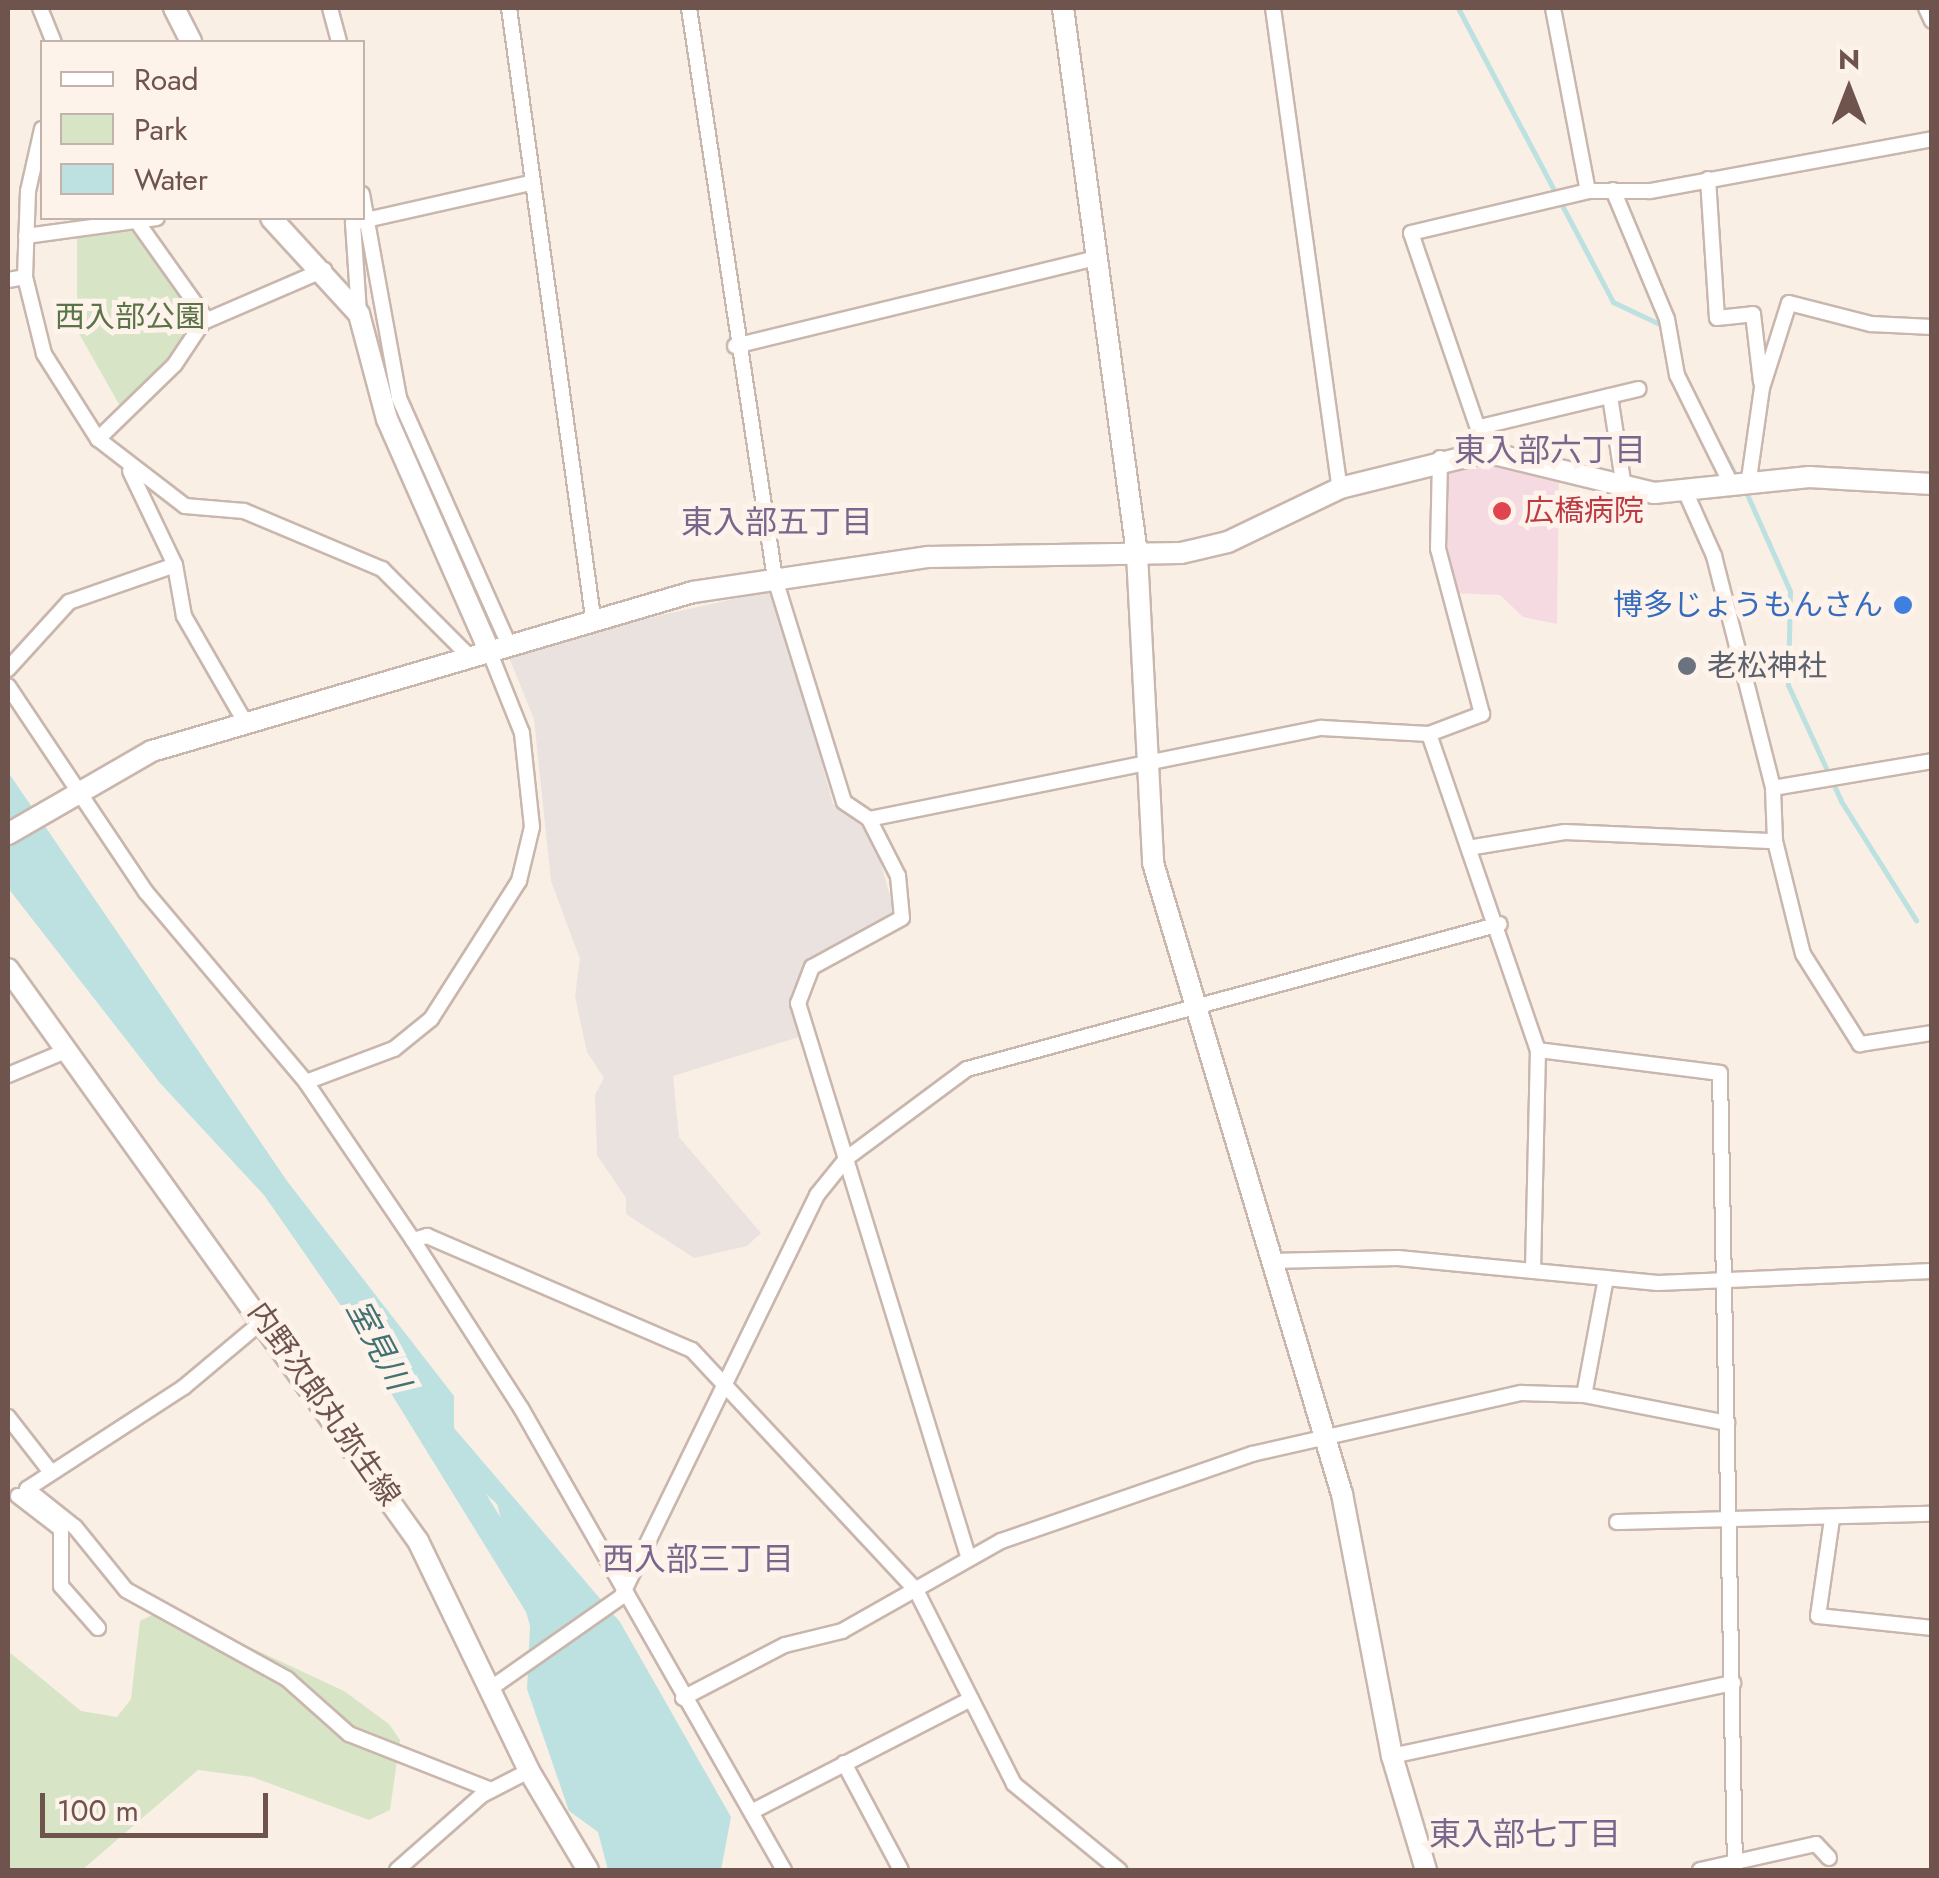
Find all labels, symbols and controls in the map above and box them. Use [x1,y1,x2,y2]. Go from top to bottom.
text: N [1838,39,1860,80]
legend [40,40,365,220]
north arrow [1799,40,1899,140]
text: Road [134,58,199,101]
text: Park [134,108,187,151]
text: Water [134,158,208,201]
park label: 西入部公園 [55,299,205,335]
district label: 東入部六丁目 [1454,431,1646,469]
place label: 広橋病院 [1524,493,1644,529]
marker: 広橋病院 [1489,498,1515,524]
district label: 東入部五丁目 [681,503,873,541]
place label: 博多じょうもんさん [1613,587,1883,623]
marker: 博多じょうもんさん [1892,594,1914,616]
place label: 老松神社 [1707,648,1827,684]
marker: 老松神社 [1676,655,1698,677]
water label: 室見川 [339,1294,417,1396]
street label: 内野次郎丸弥生線 [240,1295,408,1513]
district label: 西入部三丁目 [602,1540,794,1578]
scale bar [45,1773,272,1835]
text: 100 m [57,1789,139,1832]
district label: 東入部七丁目 [1429,1815,1621,1853]

